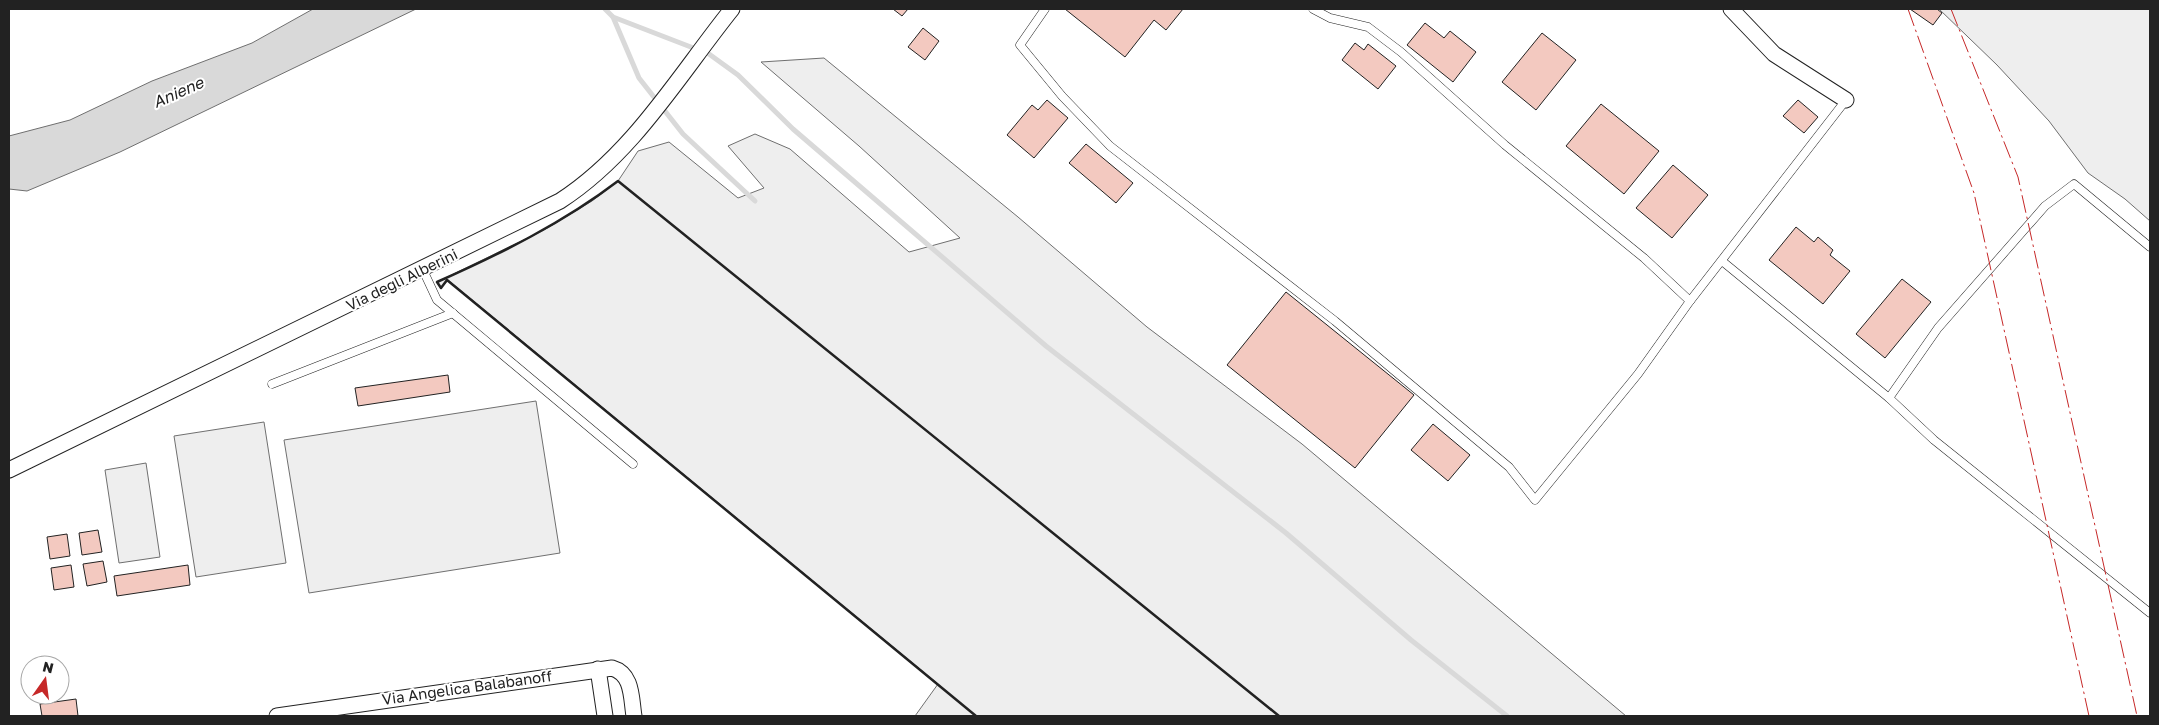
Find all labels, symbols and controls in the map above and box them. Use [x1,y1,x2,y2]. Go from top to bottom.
water label: Aniene [150,71,208,112]
street label: Via degli Alberini [343,244,460,314]
north arrow [20,655,70,705]
text: N [41,657,55,676]
street label: Via Angelica Balabanoff [381,666,553,708]

